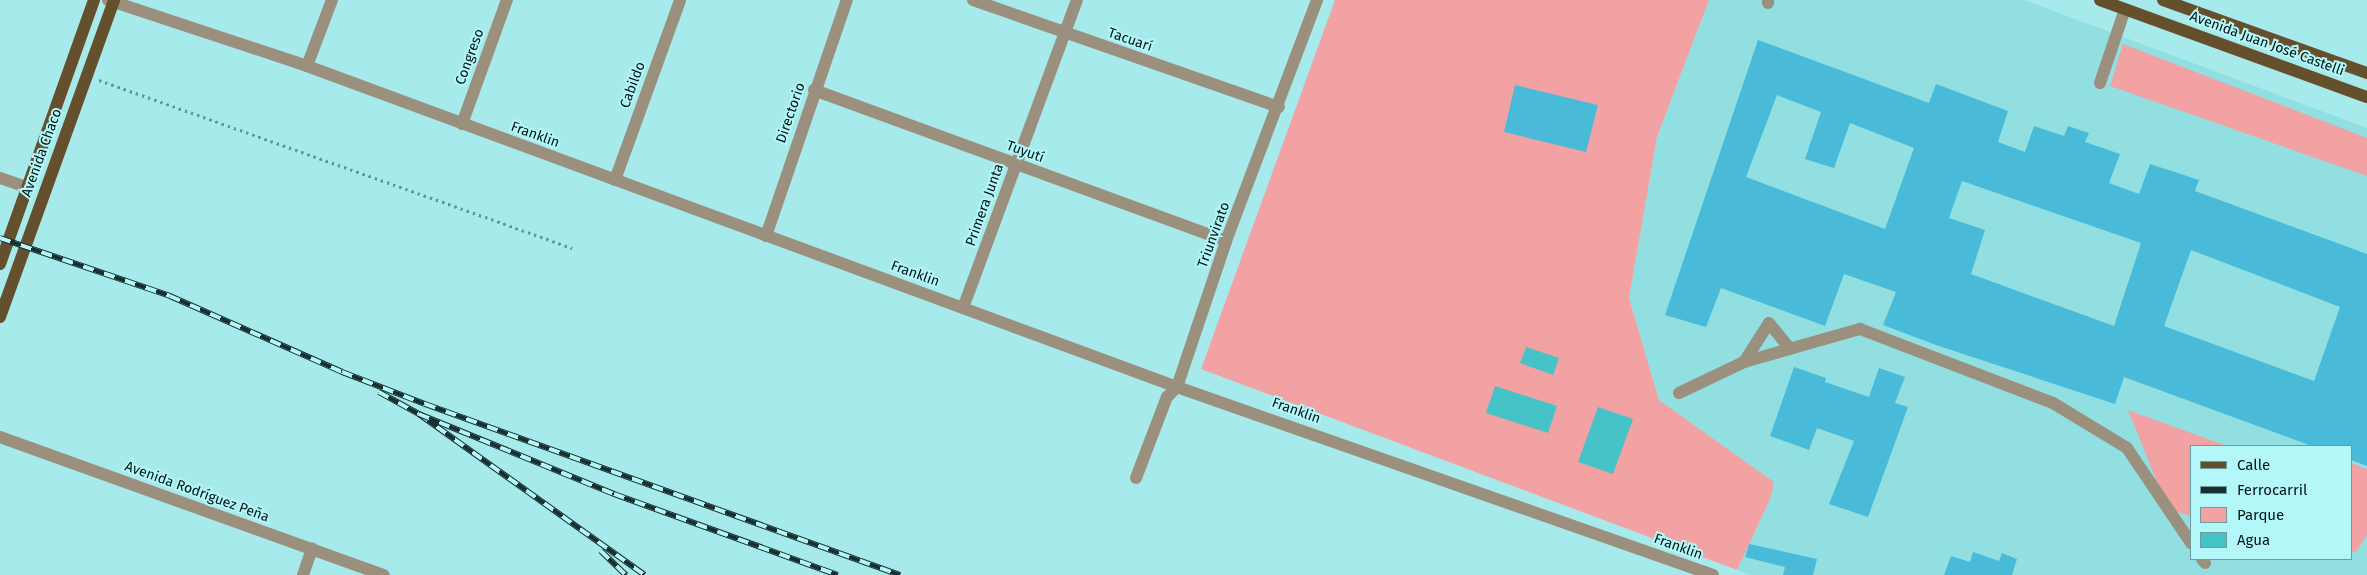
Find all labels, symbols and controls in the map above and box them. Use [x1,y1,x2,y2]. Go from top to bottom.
street label: Avenida Juan José Castelli [2188,8,2346,80]
street label: Tacuarí [1106,25,1154,55]
street label: Congreso [452,27,488,87]
street label: Cabildo [617,59,649,111]
street label: Directorio [773,81,809,145]
street label: Avenida Chaco [18,107,66,199]
street label: Franklin [508,118,562,152]
street label: Tuyutí [1004,137,1046,167]
street label: Primera Junta [962,162,1008,248]
street label: Triunvirato [1194,200,1234,270]
street label: Franklin [888,257,942,291]
street label: Franklin [1269,394,1323,428]
legend [2190,445,2352,560]
text: Calle [2237,456,2270,474]
street label: Avenida Rodríguez Peña [123,458,271,526]
text: Ferrocarril [2237,481,2307,499]
text: Parque [2237,506,2284,524]
street label: Franklin [1651,530,1705,564]
text: Agua [2237,531,2270,549]

